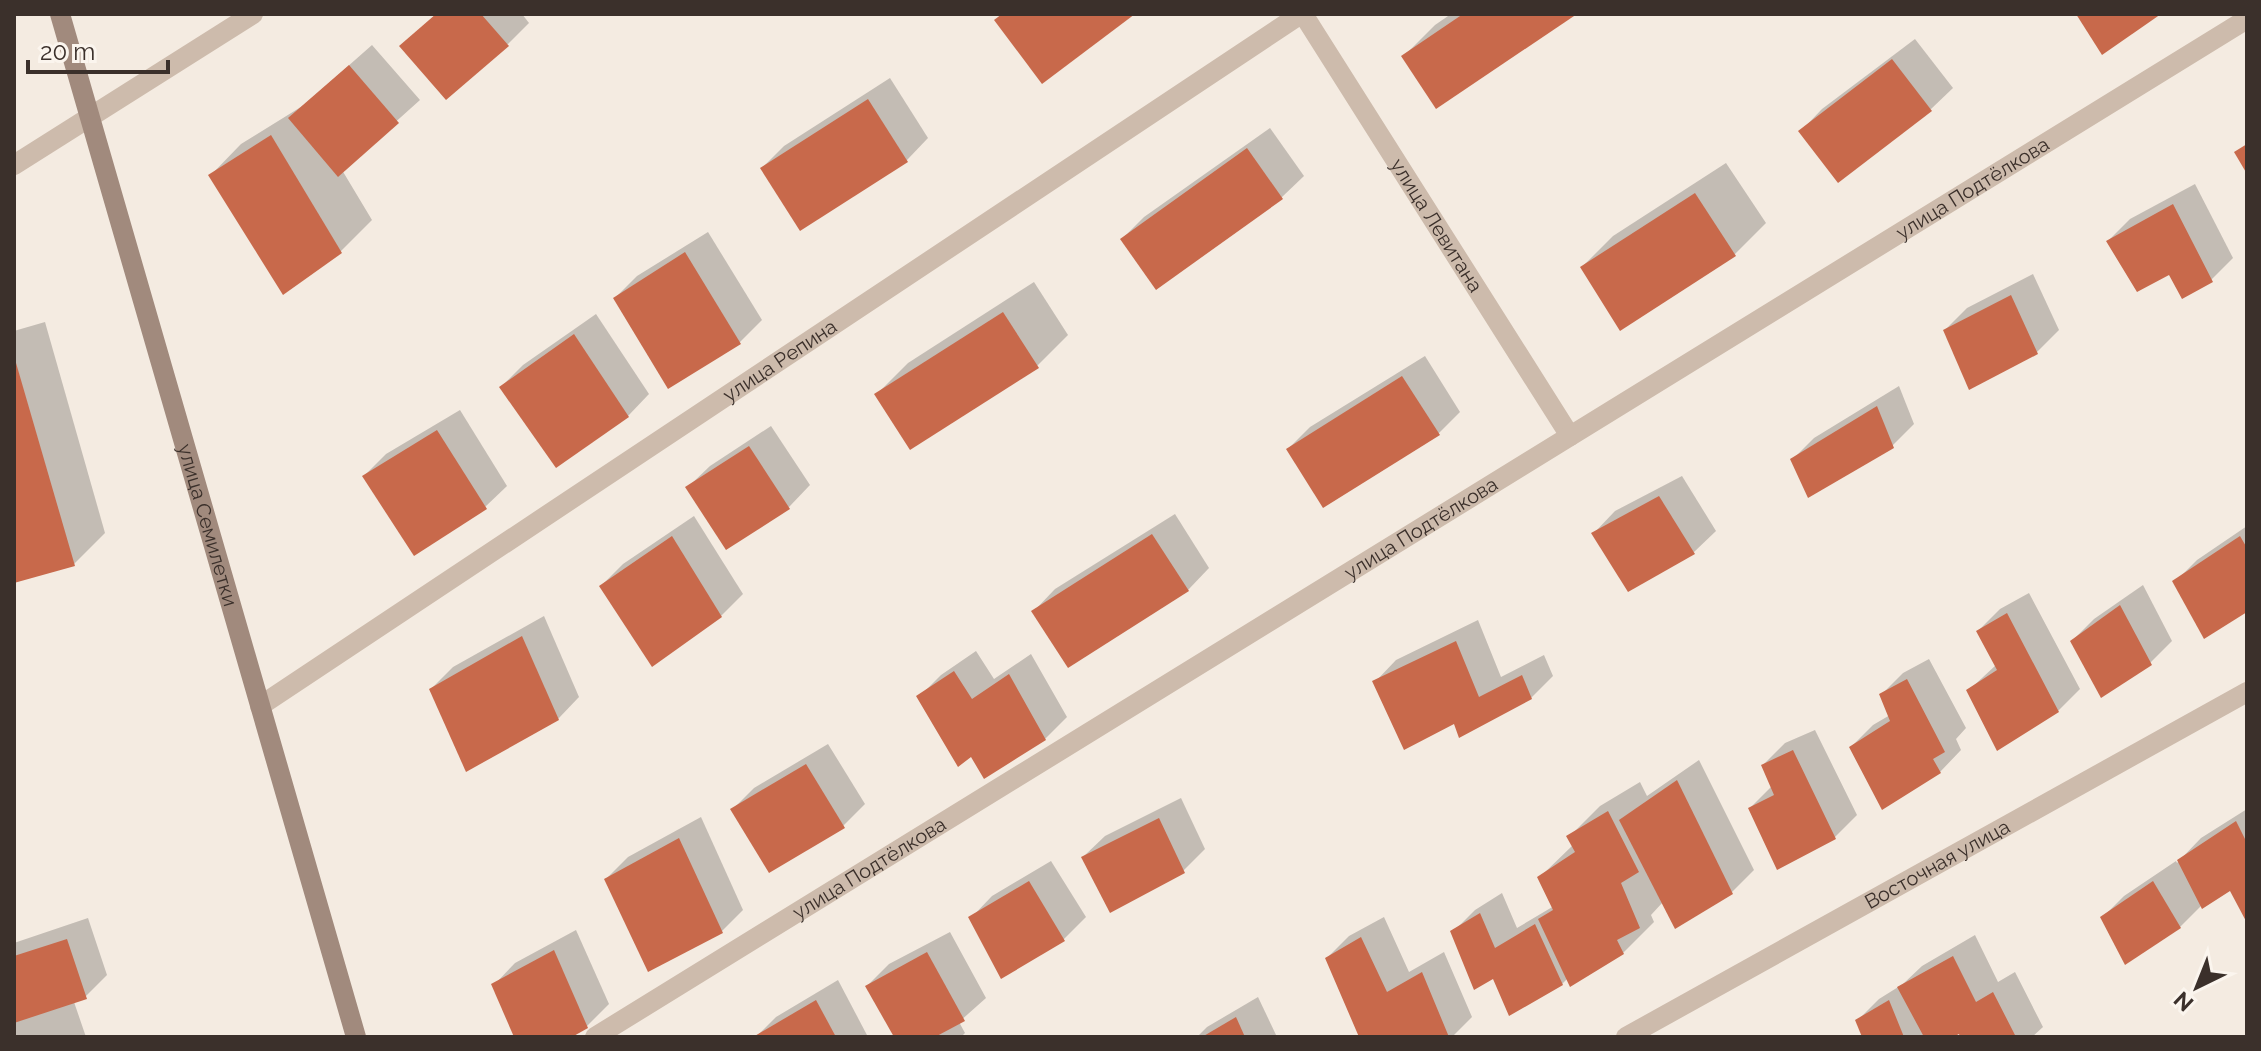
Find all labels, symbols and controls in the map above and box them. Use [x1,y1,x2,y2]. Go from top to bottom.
scale bar [28,24,168,74]
text: 20 m [40,37,95,66]
street label: улица Подтёлкова [1891,132,2054,244]
street label: улица Левитана [1385,154,1488,297]
street label: улица Репина [718,314,841,407]
street label: улица Семилетки [173,441,243,609]
street label: улица Подтёлкова [1340,472,1502,584]
street label: улица Подтёлкова [788,812,950,924]
street label: Восточная улица [1861,814,2014,914]
north arrow [2157,947,2237,1027]
text: N [2168,986,2198,1017]

